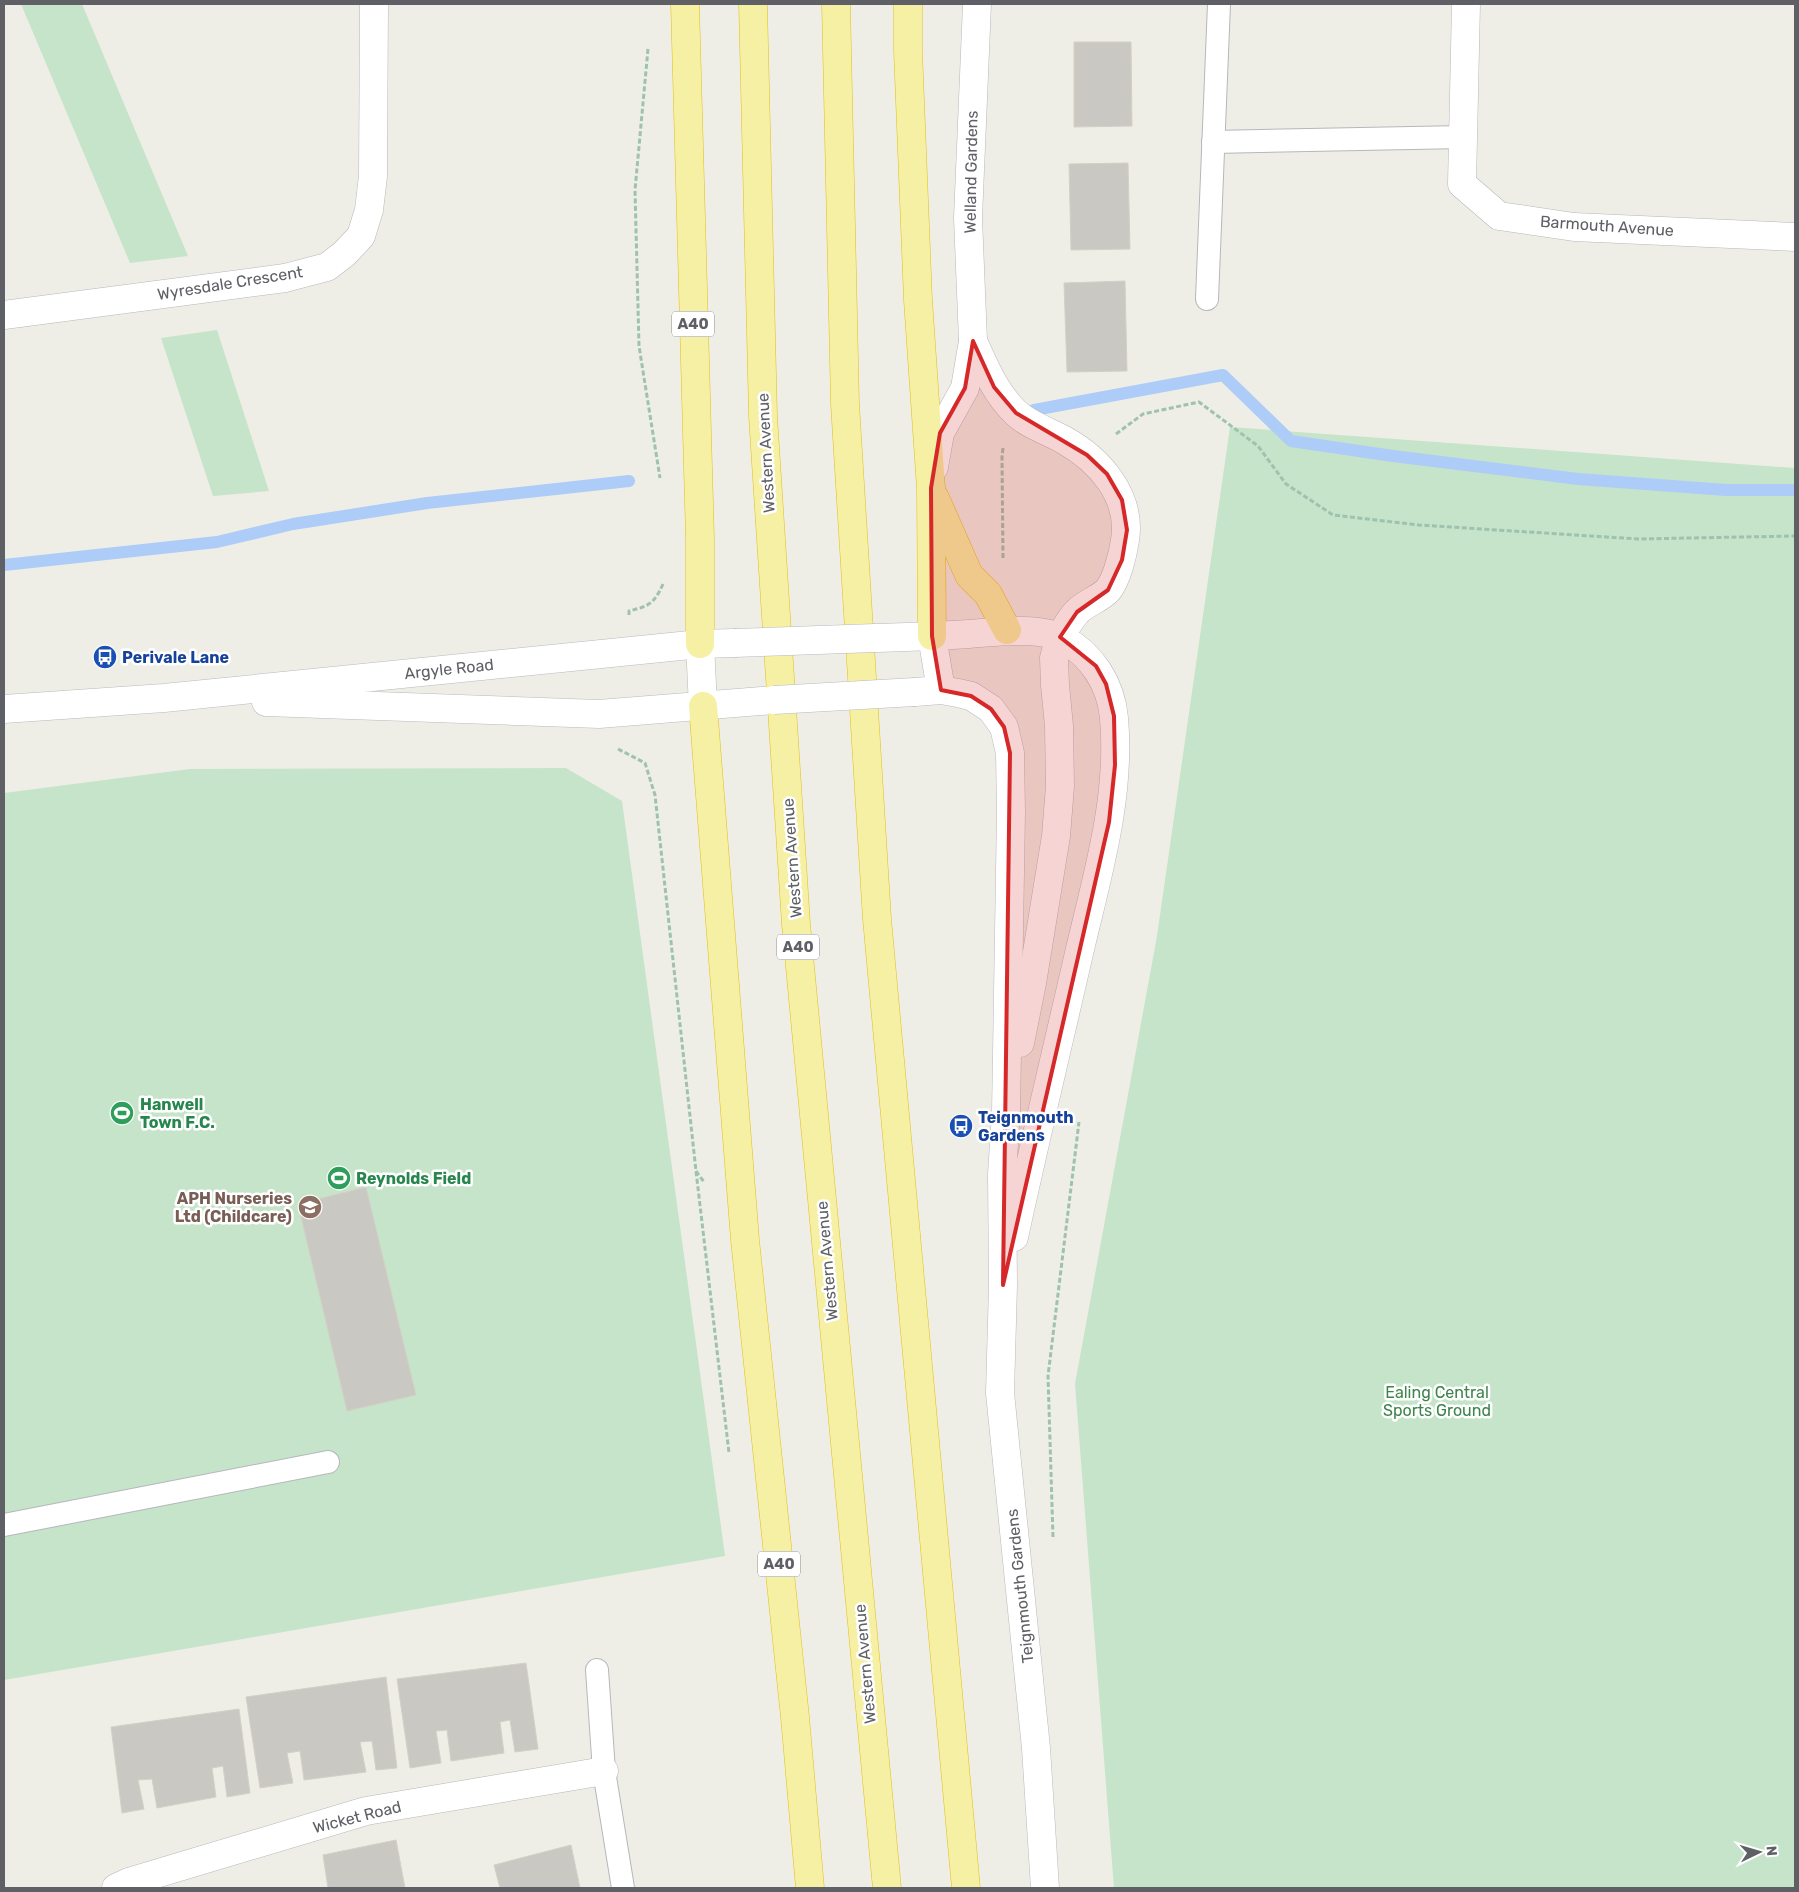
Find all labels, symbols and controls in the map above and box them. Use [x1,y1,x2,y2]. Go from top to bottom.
street label: Welland Gardens [960,110,982,234]
street label: Barmouth Avenue [1539,212,1675,240]
street label: Wyresdale Crescent [156,262,304,304]
road number: A40 [672,312,714,336]
street label: Western Avenue [753,392,779,513]
bus stop icon: Perivale Lane [92,644,118,670]
place label: Perivale Lane [122,648,229,667]
street label: Argyle Road [403,655,495,683]
street label: Western Avenue [778,797,806,919]
road number: A40 [777,934,819,960]
place label: Hanwell Town F.C. [140,1095,215,1132]
sports icon: Hanwell Town F.C. [109,1100,135,1126]
place label: Teignmouth Gardens [978,1108,1074,1145]
bus stop icon: Teignmouth Gardens [948,1113,974,1139]
sports icon: Reynolds Field [326,1165,352,1191]
place label: Reynolds Field [356,1169,471,1188]
place label: APH Nurseries Ltd (Childcare) [175,1189,292,1226]
school or university icon: APH Nurseries Ltd (Childcare) [297,1194,323,1220]
street label: Western Avenue [812,1200,842,1322]
park label: Ealing Central Sports Ground [1383,1383,1491,1420]
street label: Teignmouth Gardens [1002,1508,1038,1664]
road number: A40 [758,1552,800,1576]
street label: Western Avenue [850,1603,880,1725]
street label: Wicket Road [311,1797,403,1837]
north arrow [1734,1827,1784,1877]
text: N [1763,1845,1780,1857]

